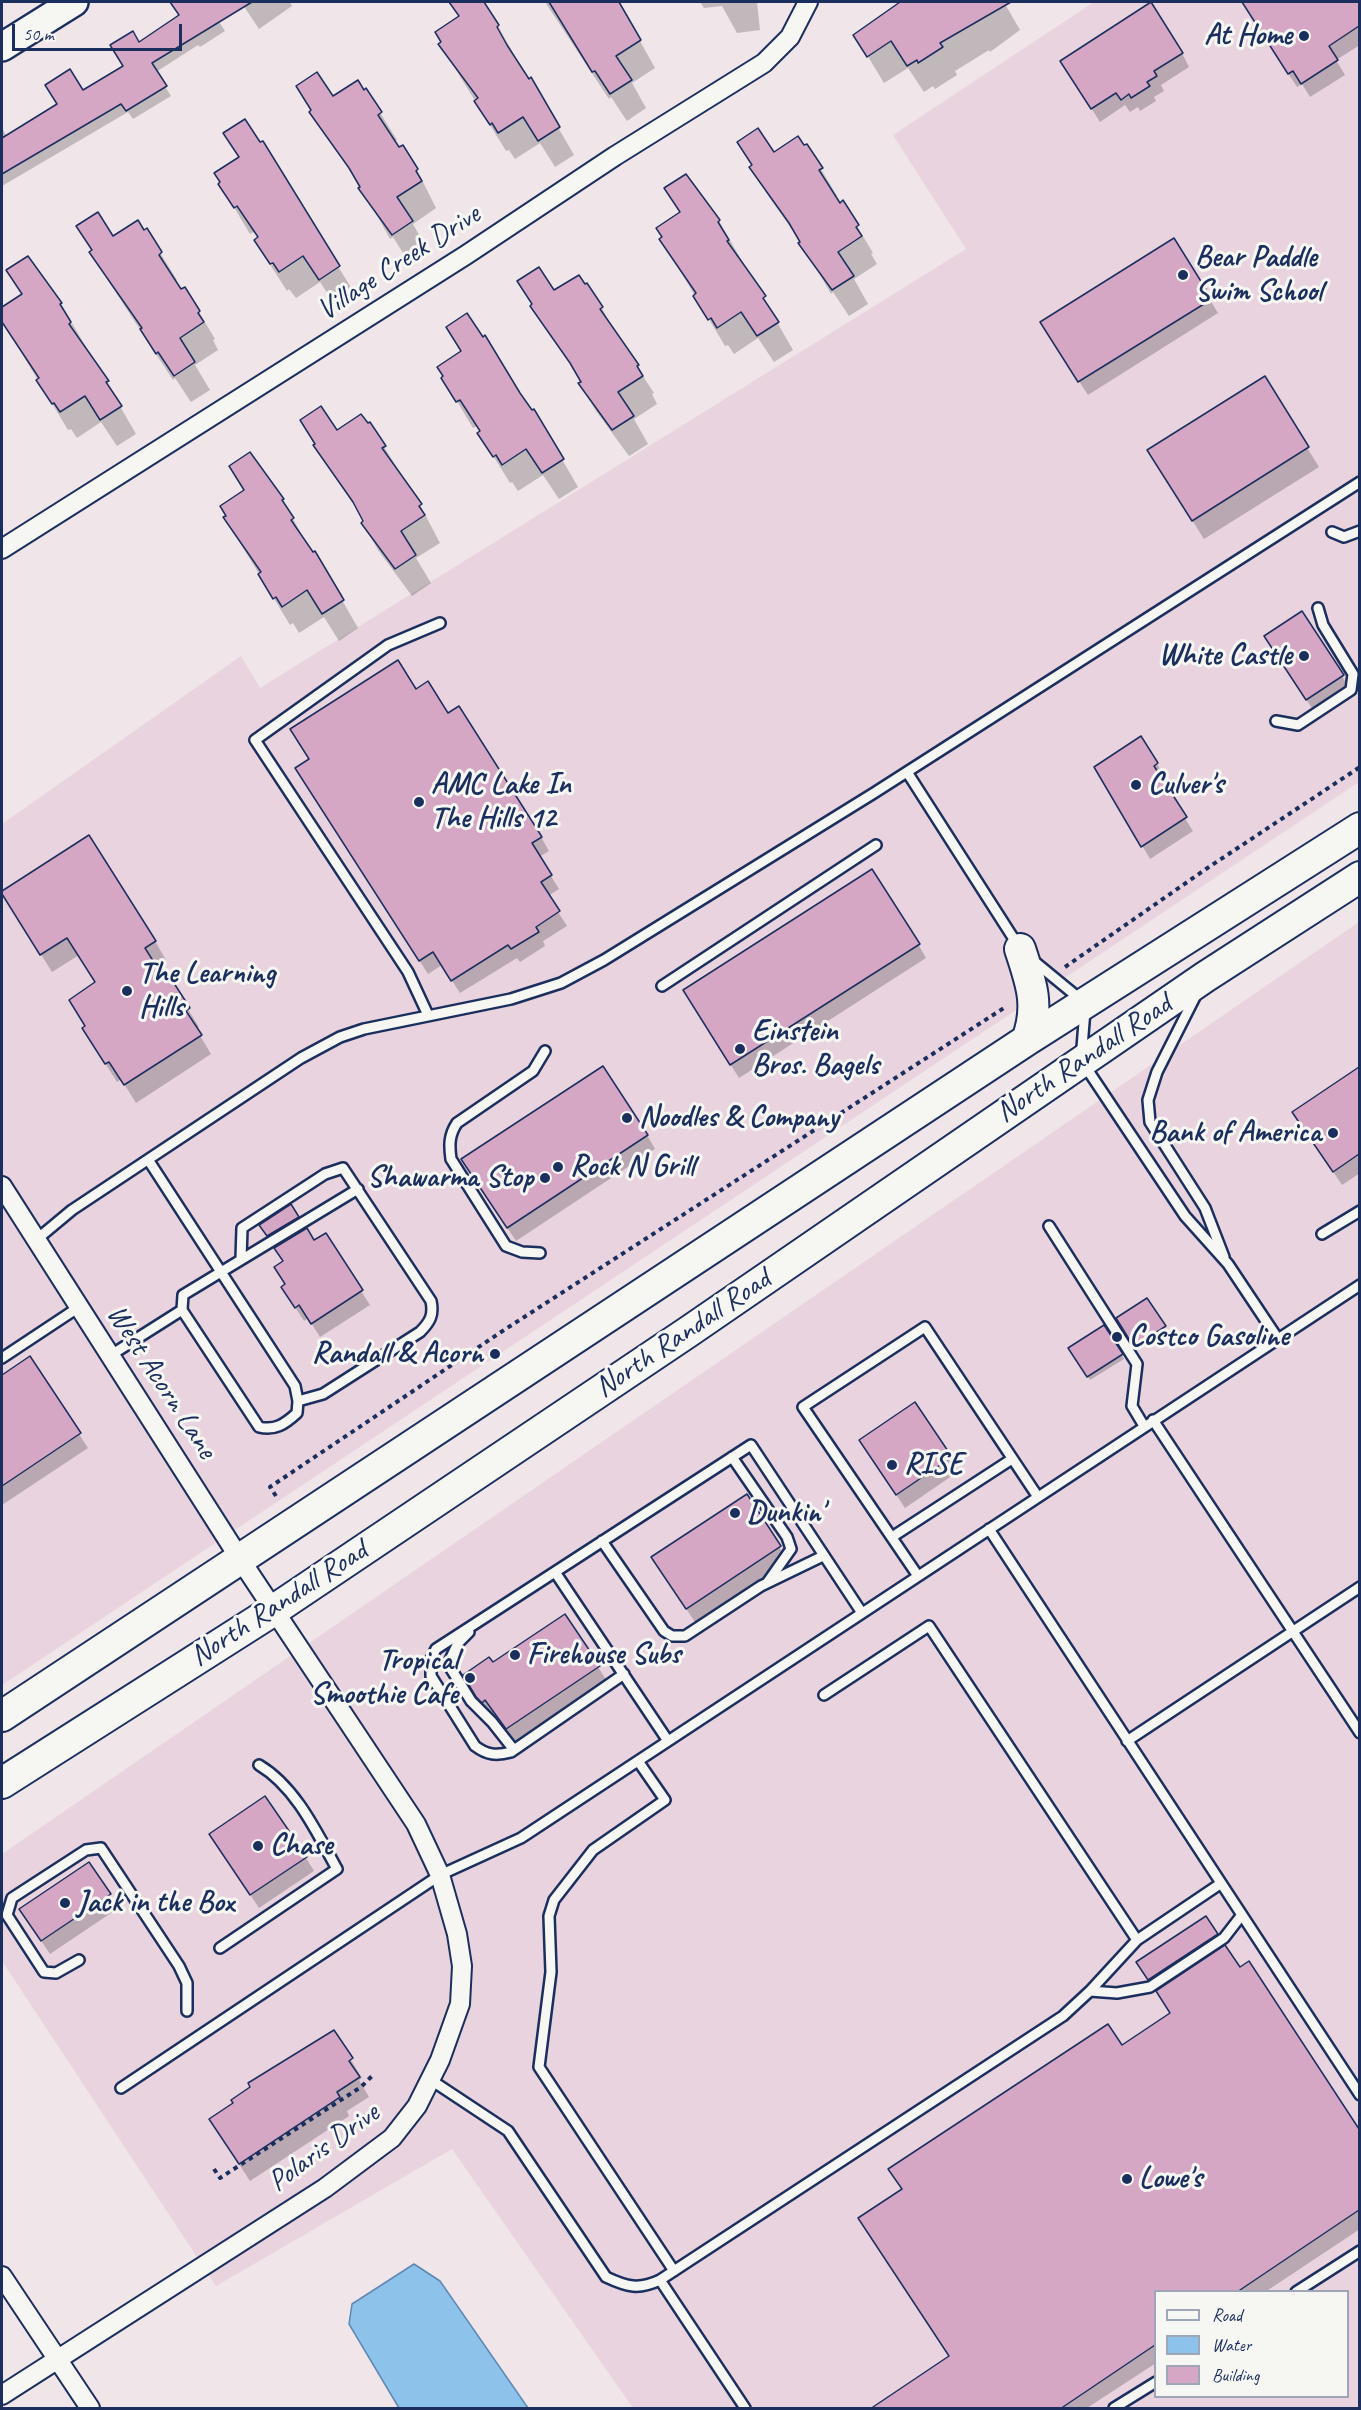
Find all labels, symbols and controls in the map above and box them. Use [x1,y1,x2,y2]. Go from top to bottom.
scale bar [15,12,184,50]
place label: At Home [1204,18,1292,54]
text: 50 m [23,23,54,45]
marker: At Home [1297,29,1311,43]
street label: Village Creek Drive [311,197,487,329]
place label: Bear Paddle Swim School [1195,240,1322,310]
marker: Bear Paddle Swim School [1176,268,1190,282]
place label: White Castle [1159,638,1292,674]
marker: White Castle [1297,649,1311,663]
place label: AMC Lake In The Hills 12 [431,767,571,838]
place label: Culver's [1148,767,1224,803]
marker: Culver's [1129,778,1143,792]
marker: AMC Lake In The Hills 12 [412,795,426,809]
place label: The Learning Hills [139,956,275,1026]
marker: The Learning Hills [120,984,134,998]
street label: North Randall Road [989,987,1179,1131]
place label: Einstein Bros. Bagels [752,1014,879,1084]
marker: Einstein Bros. Bagels [733,1042,747,1056]
place label: Noodles & Company [639,1100,839,1136]
marker: Noodles & Company [620,1111,634,1125]
place label: Bank of America [1149,1115,1321,1151]
marker: Bank of America [1326,1126,1340,1140]
place label: Rock N Grill [570,1149,694,1185]
place label: Shawarma Stop [367,1160,533,1196]
marker: Rock N Grill [551,1160,565,1174]
marker: Shawarma Stop [538,1171,552,1185]
street label: North Randall Road [588,1262,778,1406]
street label: West Acorn Lane [98,1298,224,1466]
place label: Costco Gasoline [1129,1319,1289,1355]
marker: Costco Gasoline [1110,1330,1124,1344]
place label: Randall & Acorn [312,1336,483,1372]
marker: Randall & Acorn [488,1347,502,1361]
place label: RISE [904,1447,963,1483]
marker: RISE [885,1458,899,1472]
place label: Dunkin' [747,1495,824,1531]
marker: Dunkin' [728,1506,742,1520]
street label: North Randall Road [184,1533,374,1675]
place label: Firehouse Subs [527,1637,680,1673]
place label: Tropical Smoothie Cafe [310,1643,458,1714]
marker: Firehouse Subs [508,1648,522,1662]
marker: Tropical Smoothie Cafe [463,1671,477,1685]
place label: Chase [270,1828,332,1864]
marker: Chase [251,1839,265,1853]
place label: Jack in the Box [77,1885,234,1921]
marker: Jack in the Box [58,1896,72,1910]
street label: Polaris Drive [261,2096,387,2200]
place label: Lowe's [1139,2161,1202,2197]
marker: Lowe's [1120,2172,1134,2186]
legend [1154,2290,1349,2398]
text: Road [1212,2304,1242,2326]
text: Water [1212,2334,1251,2356]
text: Building [1212,2364,1259,2386]

